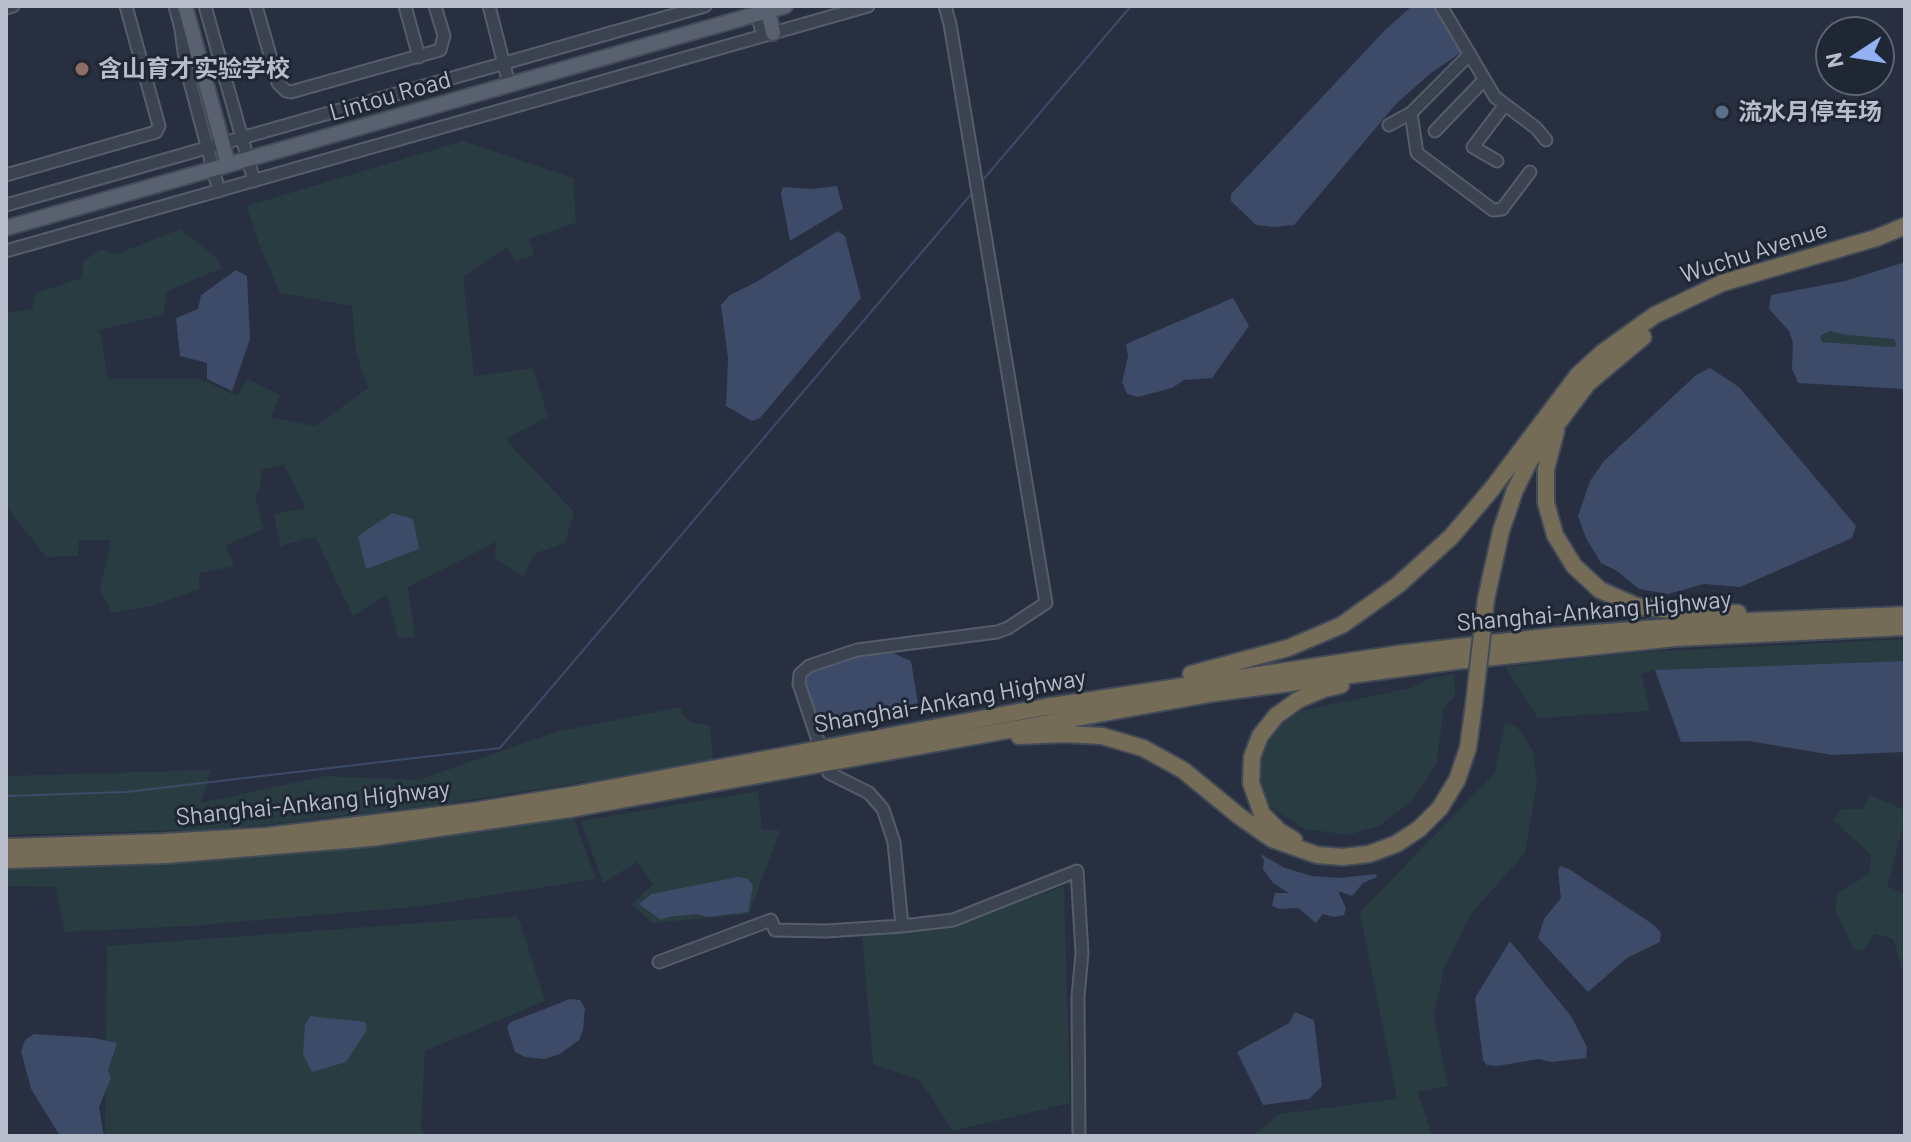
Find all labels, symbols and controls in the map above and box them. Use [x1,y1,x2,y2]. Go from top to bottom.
north arrow [1815,16,1895,96]
text: N [1819,51,1848,70]
place label: 含山育才实验学校 [98,55,290,83]
marker: 含山育才实验学校 [73,60,91,78]
street label: Lintou Road [326,65,454,127]
place label: 流水月停车场 [1738,98,1882,126]
marker: 流水月停车场 [1713,103,1731,121]
street label: Wuchu Avenue [1677,215,1831,289]
street label: Shanghai-Ankang Highway [1456,585,1732,637]
street label: Shanghai-Ankang Highway [812,663,1088,739]
street label: Shanghai-Ankang Highway [175,774,451,832]

